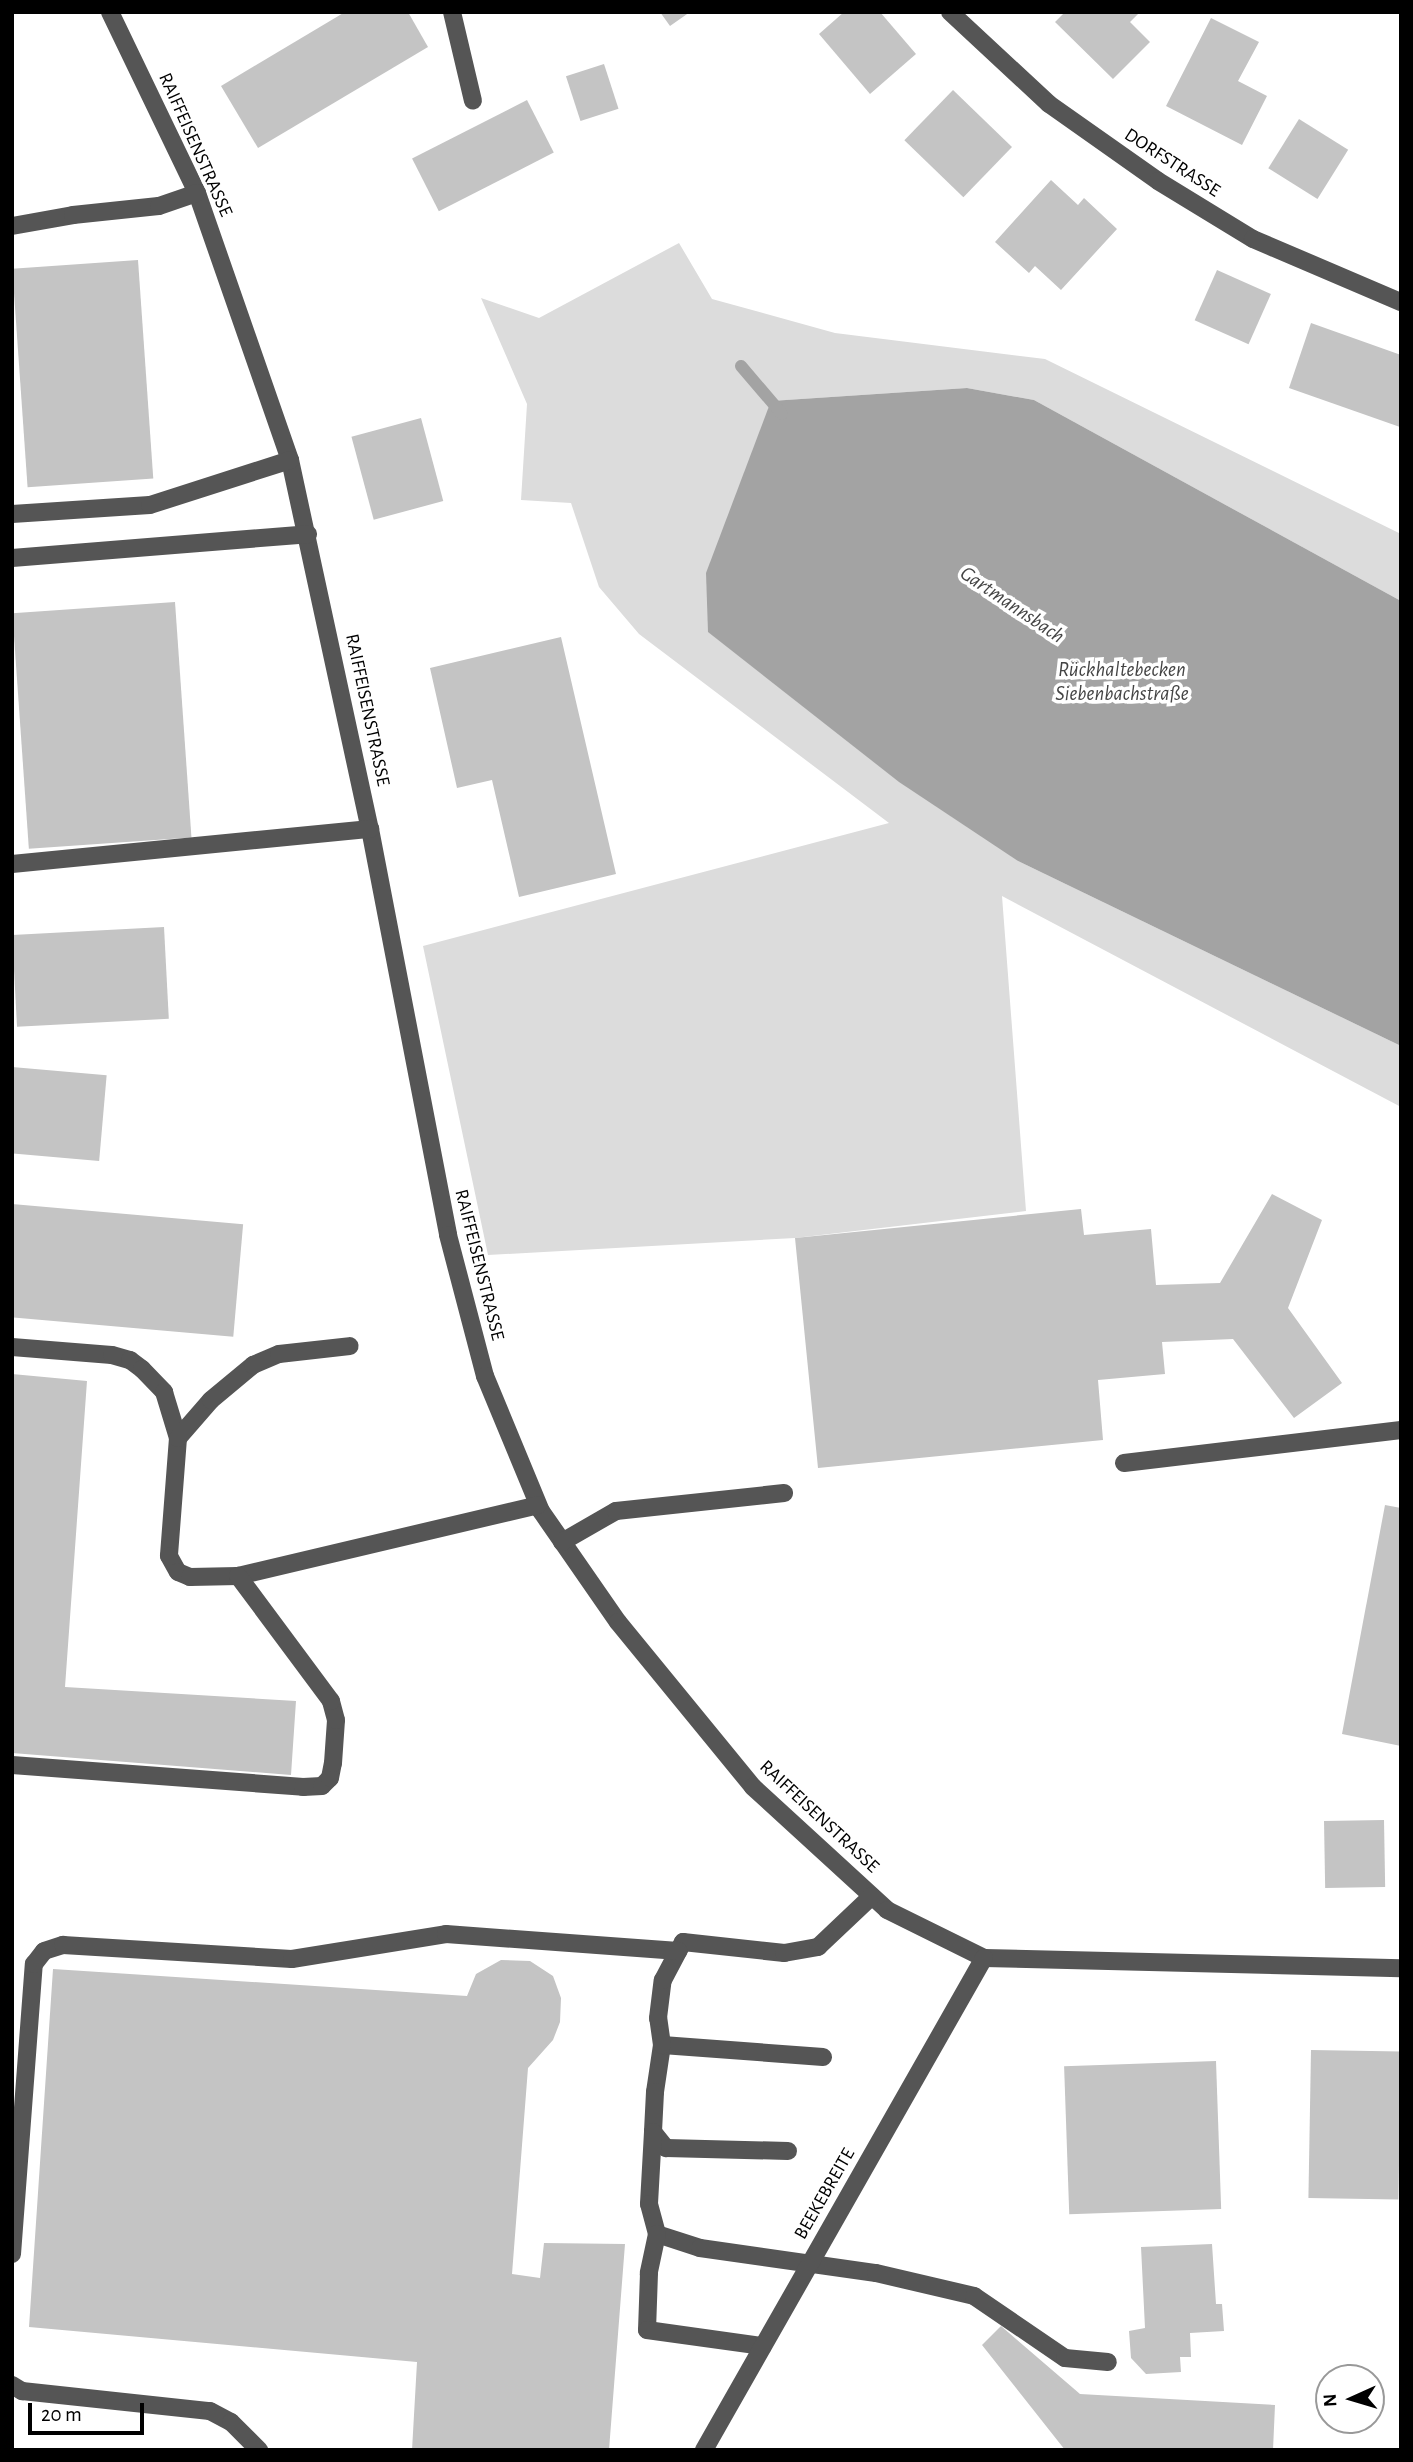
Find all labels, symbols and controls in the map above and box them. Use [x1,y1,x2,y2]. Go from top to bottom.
street label: RAIFFEISENSTRASSE [153,70,237,220]
street label: DORFSTRASSE [1120,124,1224,202]
water label: Gartmannsbach [955,561,1069,649]
street label: RAIFFEISENSTRASSE [340,632,394,788]
water label: Rückhaltebecken Siebenbachstraße [1055,657,1189,707]
street label: RAIFFEISENSTRASSE [449,1187,509,1343]
street label: RAIFFEISENSTRASSE [755,1756,883,1878]
street label: BEEKEBREITE [790,2144,860,2244]
north arrow [1315,2364,1385,2434]
scale bar [32,2388,147,2432]
text: N [1321,2393,1340,2408]
text: 20 m [41,2404,82,2425]

